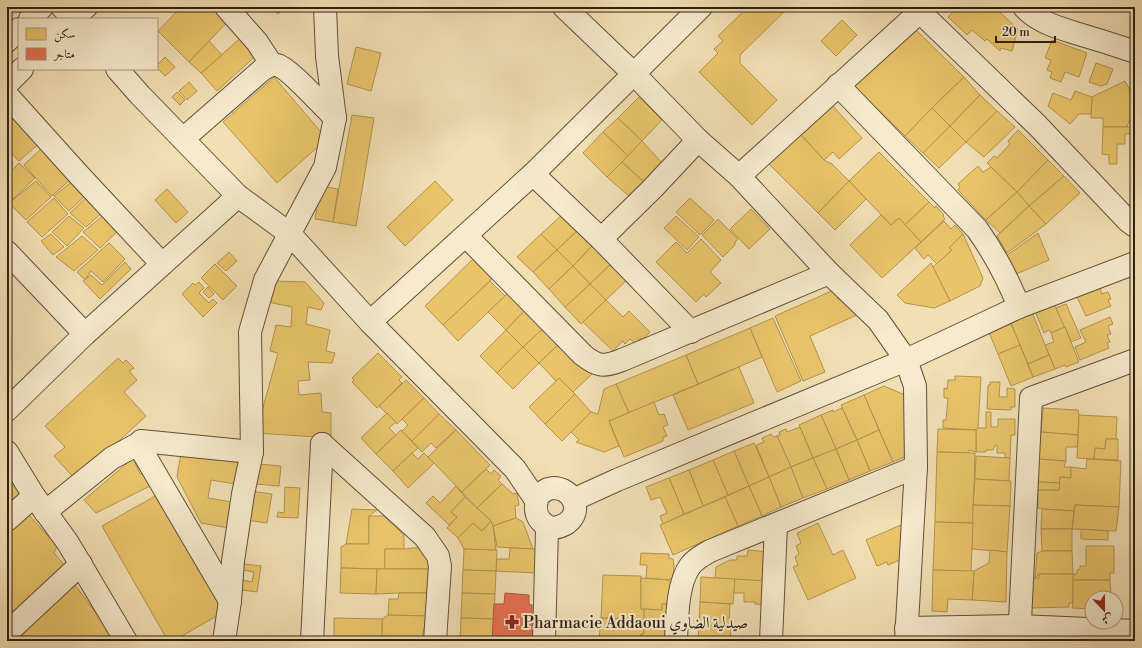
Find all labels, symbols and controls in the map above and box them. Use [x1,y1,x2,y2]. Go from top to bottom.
legend [18,18,158,70]
scale bar [996,18,1055,44]
text: 20 m [1002,25,1030,40]
text: سكن [54,27,75,43]
text: متاجر [52,47,75,62]
north arrow [1084,590,1124,630]
text: ش [1100,610,1115,627]
place label: Pharmacie Addaoui صيدلية الضاوي [523,613,748,635]
pharmacy icon: Pharmacie Addaoui صيدلية الضاوي [504,614,520,630]

